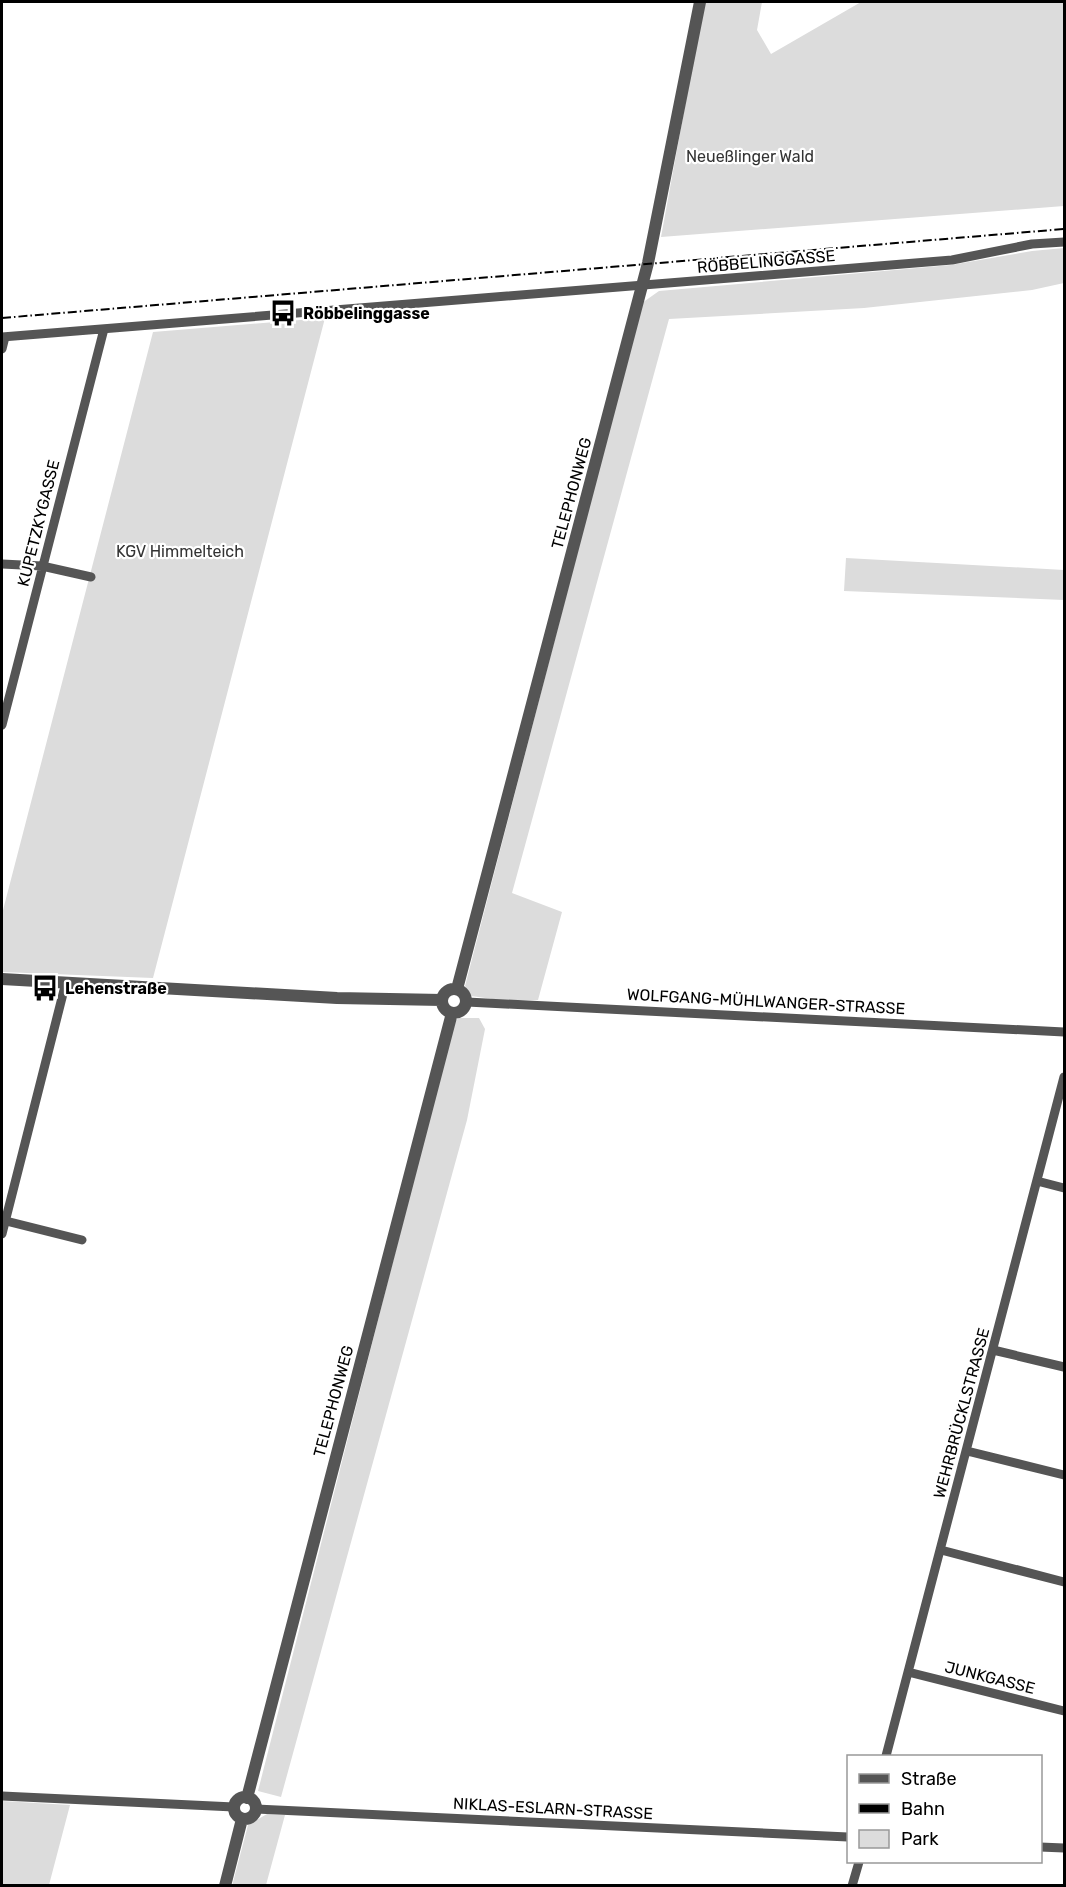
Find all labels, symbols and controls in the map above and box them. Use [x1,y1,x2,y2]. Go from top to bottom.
park label: Neueßlinger Wald [686,147,814,166]
street label: RÖBBELINGGASSE [696,246,836,277]
bus stop icon: Röbbelinggasse [268,298,298,328]
place label: Röbbelinggasse [303,304,430,323]
street label: TELEPHONWEG [547,435,595,551]
street label: KUPETZKYGASSE [14,458,63,588]
park label: KGV Himmelteich [116,542,244,561]
bus stop icon: Lehenstraße [30,973,60,1003]
place label: Lehenstraße [65,979,167,998]
street label: WOLFGANG-MÜHLWANGER-STRASSE [626,985,906,1018]
street label: WEHRBRÜCKLSTRASSE [930,1326,993,1500]
street label: TELEPHONWEG [309,1343,357,1459]
street label: JUNKGASSE [943,1657,1037,1698]
legend [847,1755,1042,1863]
text: Straße [901,1768,957,1790]
street label: NIKLAS-ESLARN-STRASSE [453,1794,653,1823]
text: Bahn [901,1798,945,1820]
text: Park [901,1828,939,1850]

